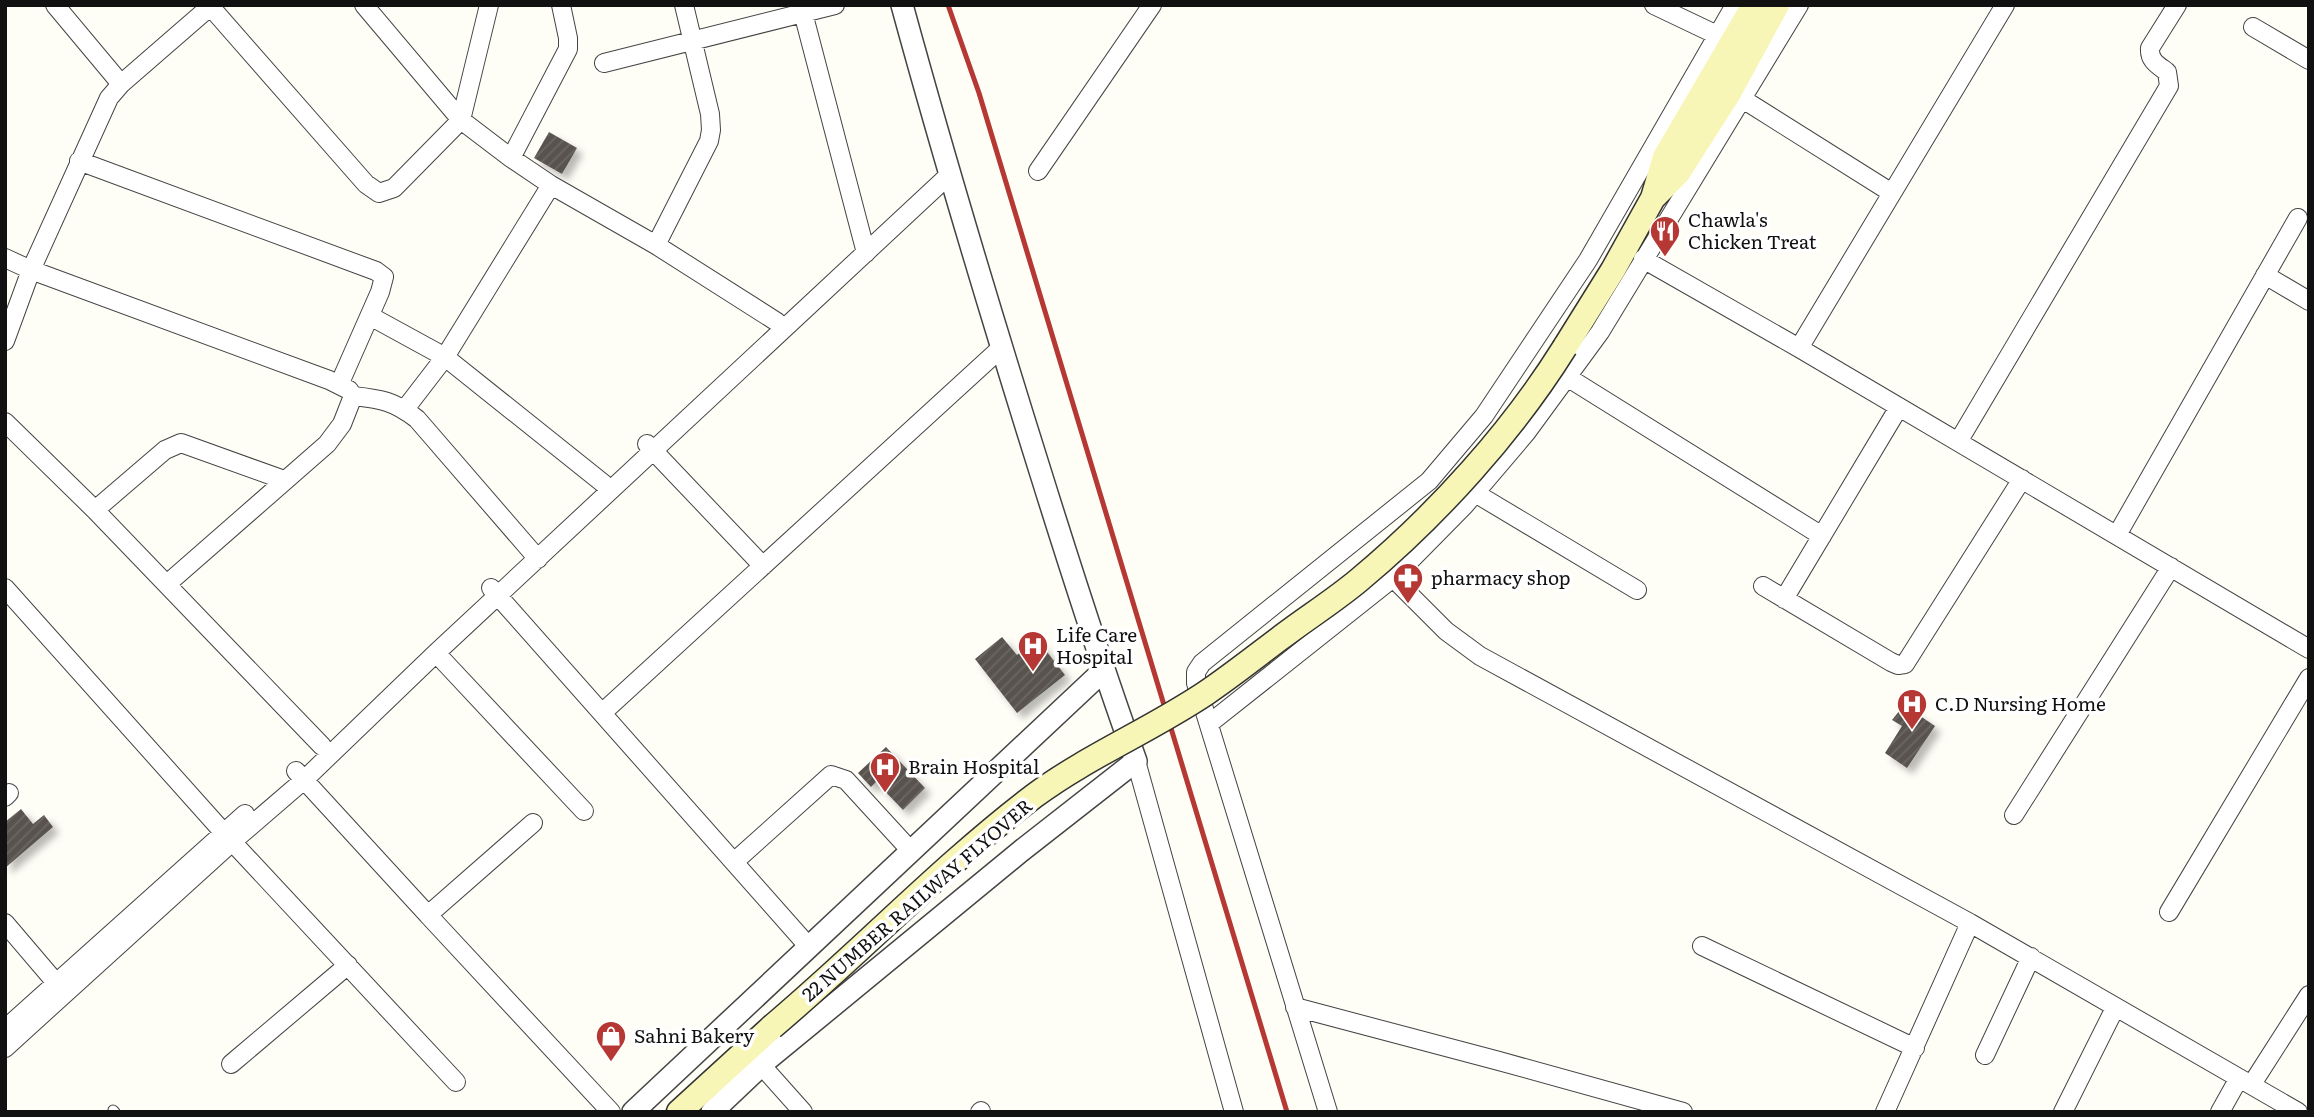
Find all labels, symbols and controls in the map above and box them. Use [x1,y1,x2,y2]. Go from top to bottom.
place label: Chawla's Chicken Treat [1688,205,1817,255]
restaurant icon: Chawla's Chicken Treat [1648,214,1682,258]
pharmacy icon: pharmacy shop [1391,561,1425,605]
place label: pharmacy shop [1431,563,1571,591]
place label: Life Care Hospital [1056,620,1137,670]
hospital icon: Life Care Hospital [1016,629,1050,673]
hospital icon: C.D Nursing Home [1895,687,1929,731]
place label: C.D Nursing Home [1935,689,2106,717]
hospital icon: Brain Hospital [868,750,902,794]
place label: Brain Hospital [908,752,1039,780]
street label: 22 NUMBER RAILWAY FLYOVER [795,791,1038,1007]
shop icon: Sahni Bakery [594,1019,628,1063]
place label: Sahni Bakery [634,1021,754,1049]

